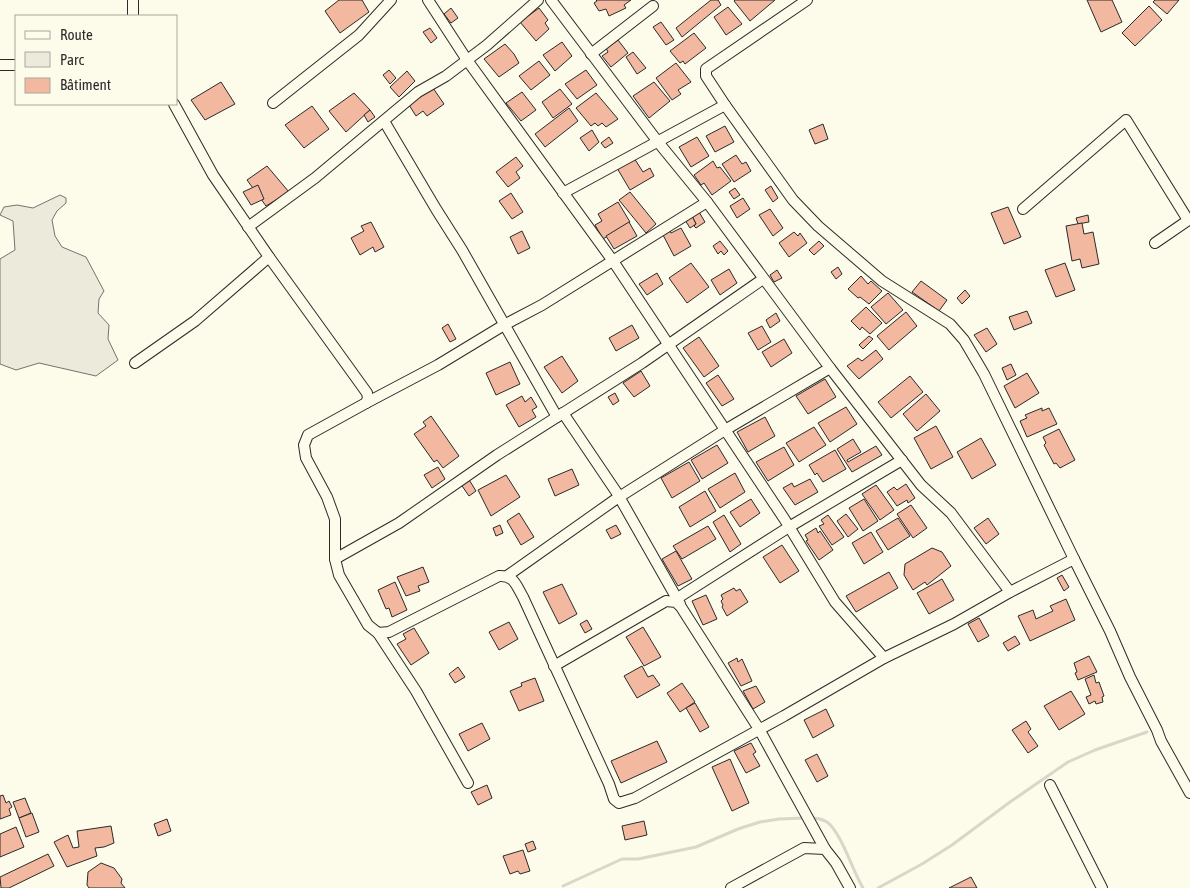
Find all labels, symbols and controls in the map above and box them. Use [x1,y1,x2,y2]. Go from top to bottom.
legend [15,15,178,105]
text: Route [60,26,93,43]
text: Parc [60,51,84,68]
text: Bâtiment [60,76,111,93]

